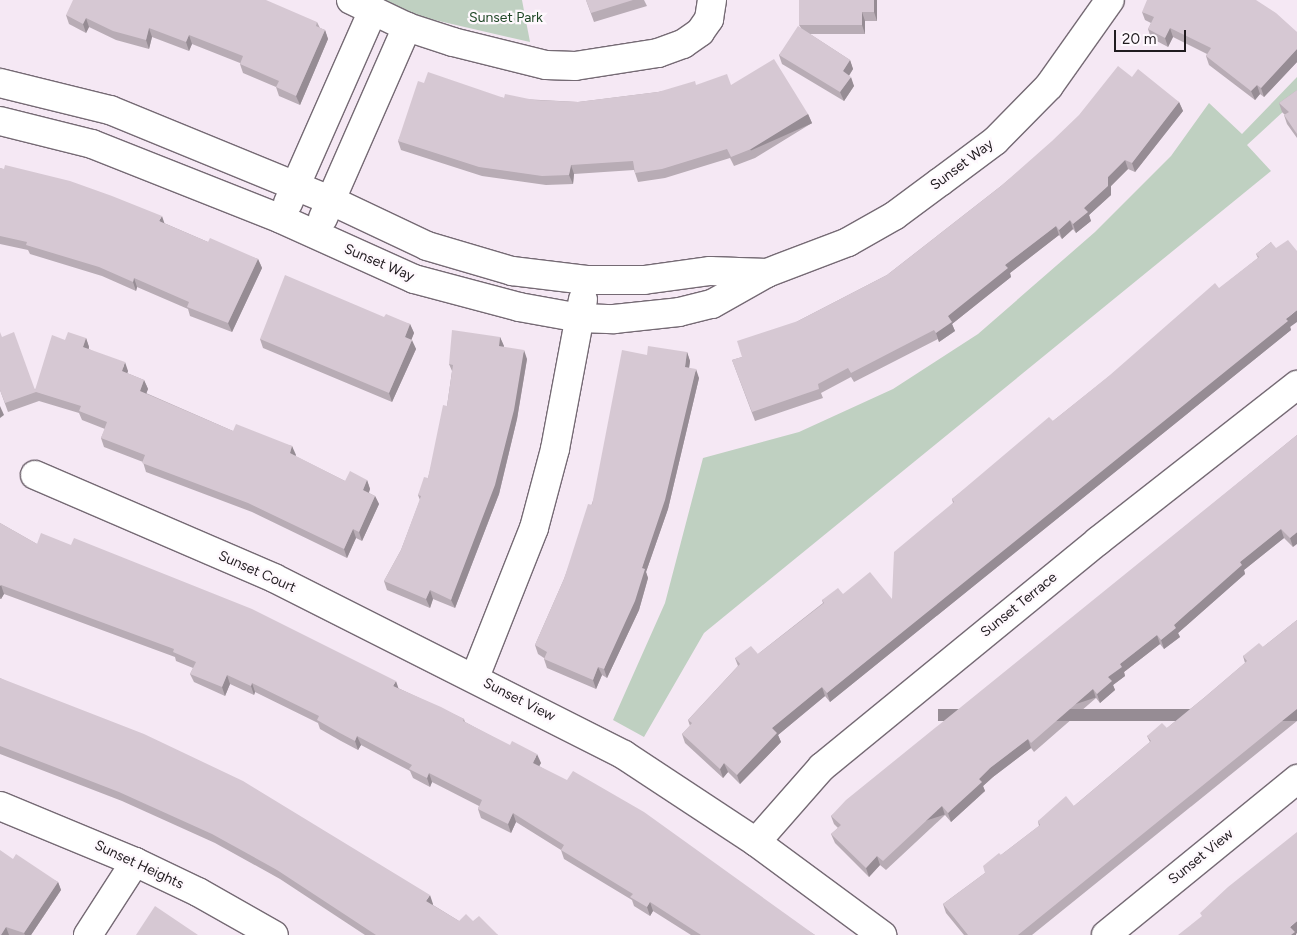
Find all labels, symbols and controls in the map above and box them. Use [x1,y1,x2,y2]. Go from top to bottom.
park label: Sunset Park [469,10,543,26]
scale bar [1117,20,1190,52]
text: 20 m [1122,30,1156,48]
street label: Sunset Way [927,136,997,194]
street label: Sunset Way [341,241,417,285]
street label: Sunset Court [216,547,298,597]
street label: Sunset Terrace [977,569,1061,641]
street label: Sunset View [480,675,558,725]
street label: Sunset View [1165,826,1237,888]
street label: Sunset Heights [92,837,186,893]

